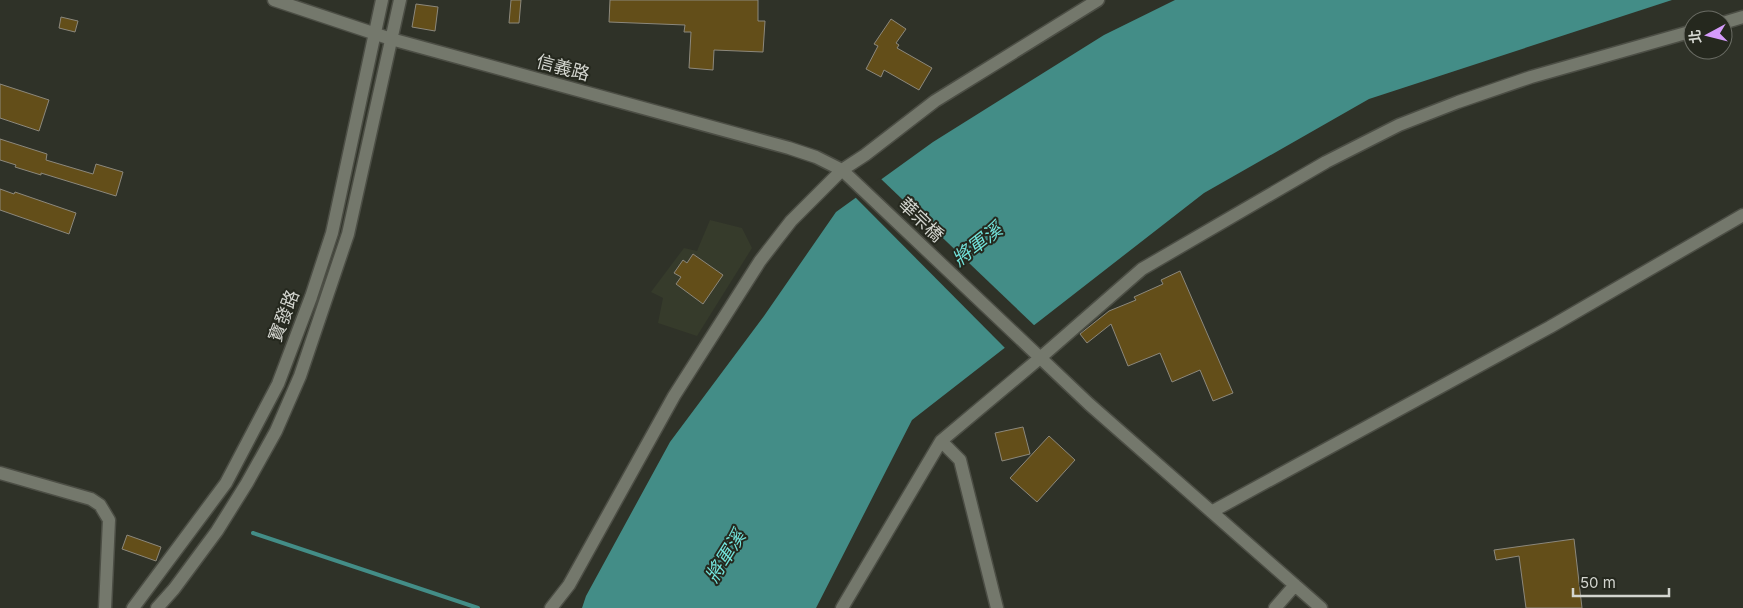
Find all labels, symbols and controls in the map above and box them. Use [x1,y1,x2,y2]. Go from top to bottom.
north arrow [1683,10,1733,60]
text: 北 [1685,29,1704,45]
street label: 信義路 [534,50,592,85]
street label: 華宗橋 [895,193,948,246]
water label: 將軍溪 [948,216,1009,271]
street label: 寶發路 [264,287,303,345]
water label: 將軍溪 [701,523,752,587]
scale bar [1573,566,1669,598]
text: 50 m [1580,573,1616,592]

